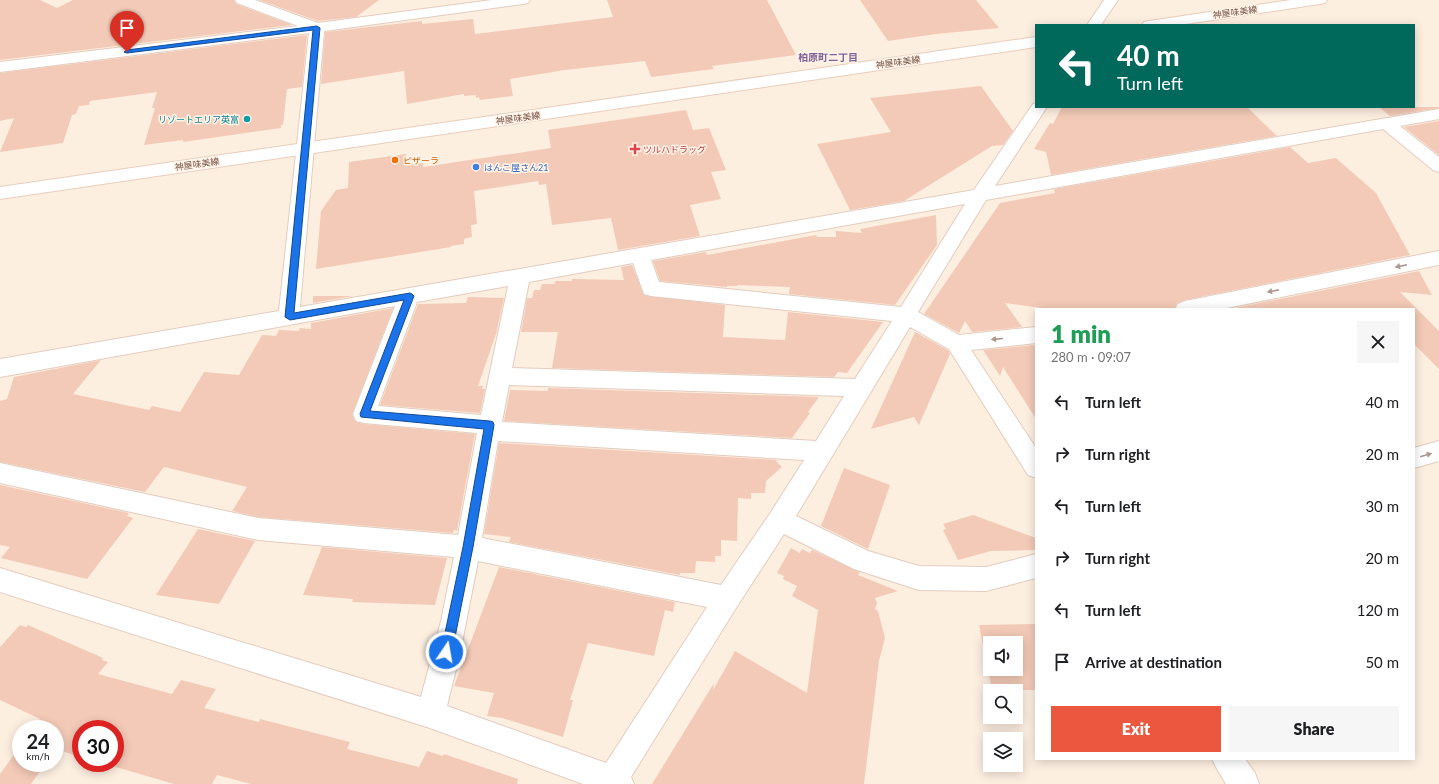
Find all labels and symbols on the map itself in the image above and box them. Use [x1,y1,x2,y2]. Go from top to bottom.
street label: 神屋味美線 [1212,3,1259,21]
pin [110,11,144,52]
district label: 柏原町二丁目 [798,51,858,63]
street label: 神屋味美線 [875,53,922,71]
street label: 神屋味美線 [495,109,542,127]
place label: リゾートエリア英富 [158,114,239,125]
marker: リゾートエリア英富 [242,114,252,124]
marker: ツルハドラッグ [630,144,640,154]
place label: ツルハドラッグ [643,144,706,155]
street label: 神屋味美線 [174,155,221,173]
marker: ピザーラ [390,155,400,165]
place label: ピザーラ [403,155,439,166]
marker: はんこ屋さん21 [471,162,481,172]
place label: はんこ屋さん21 [484,162,548,173]
one-way arrow [1395,263,1407,269]
one-way arrow [1267,289,1279,295]
one-way arrow [991,335,1003,342]
one-way arrow [1421,452,1433,458]
position arrow [425,631,467,673]
speed limit sign: 30 [72,720,124,772]

